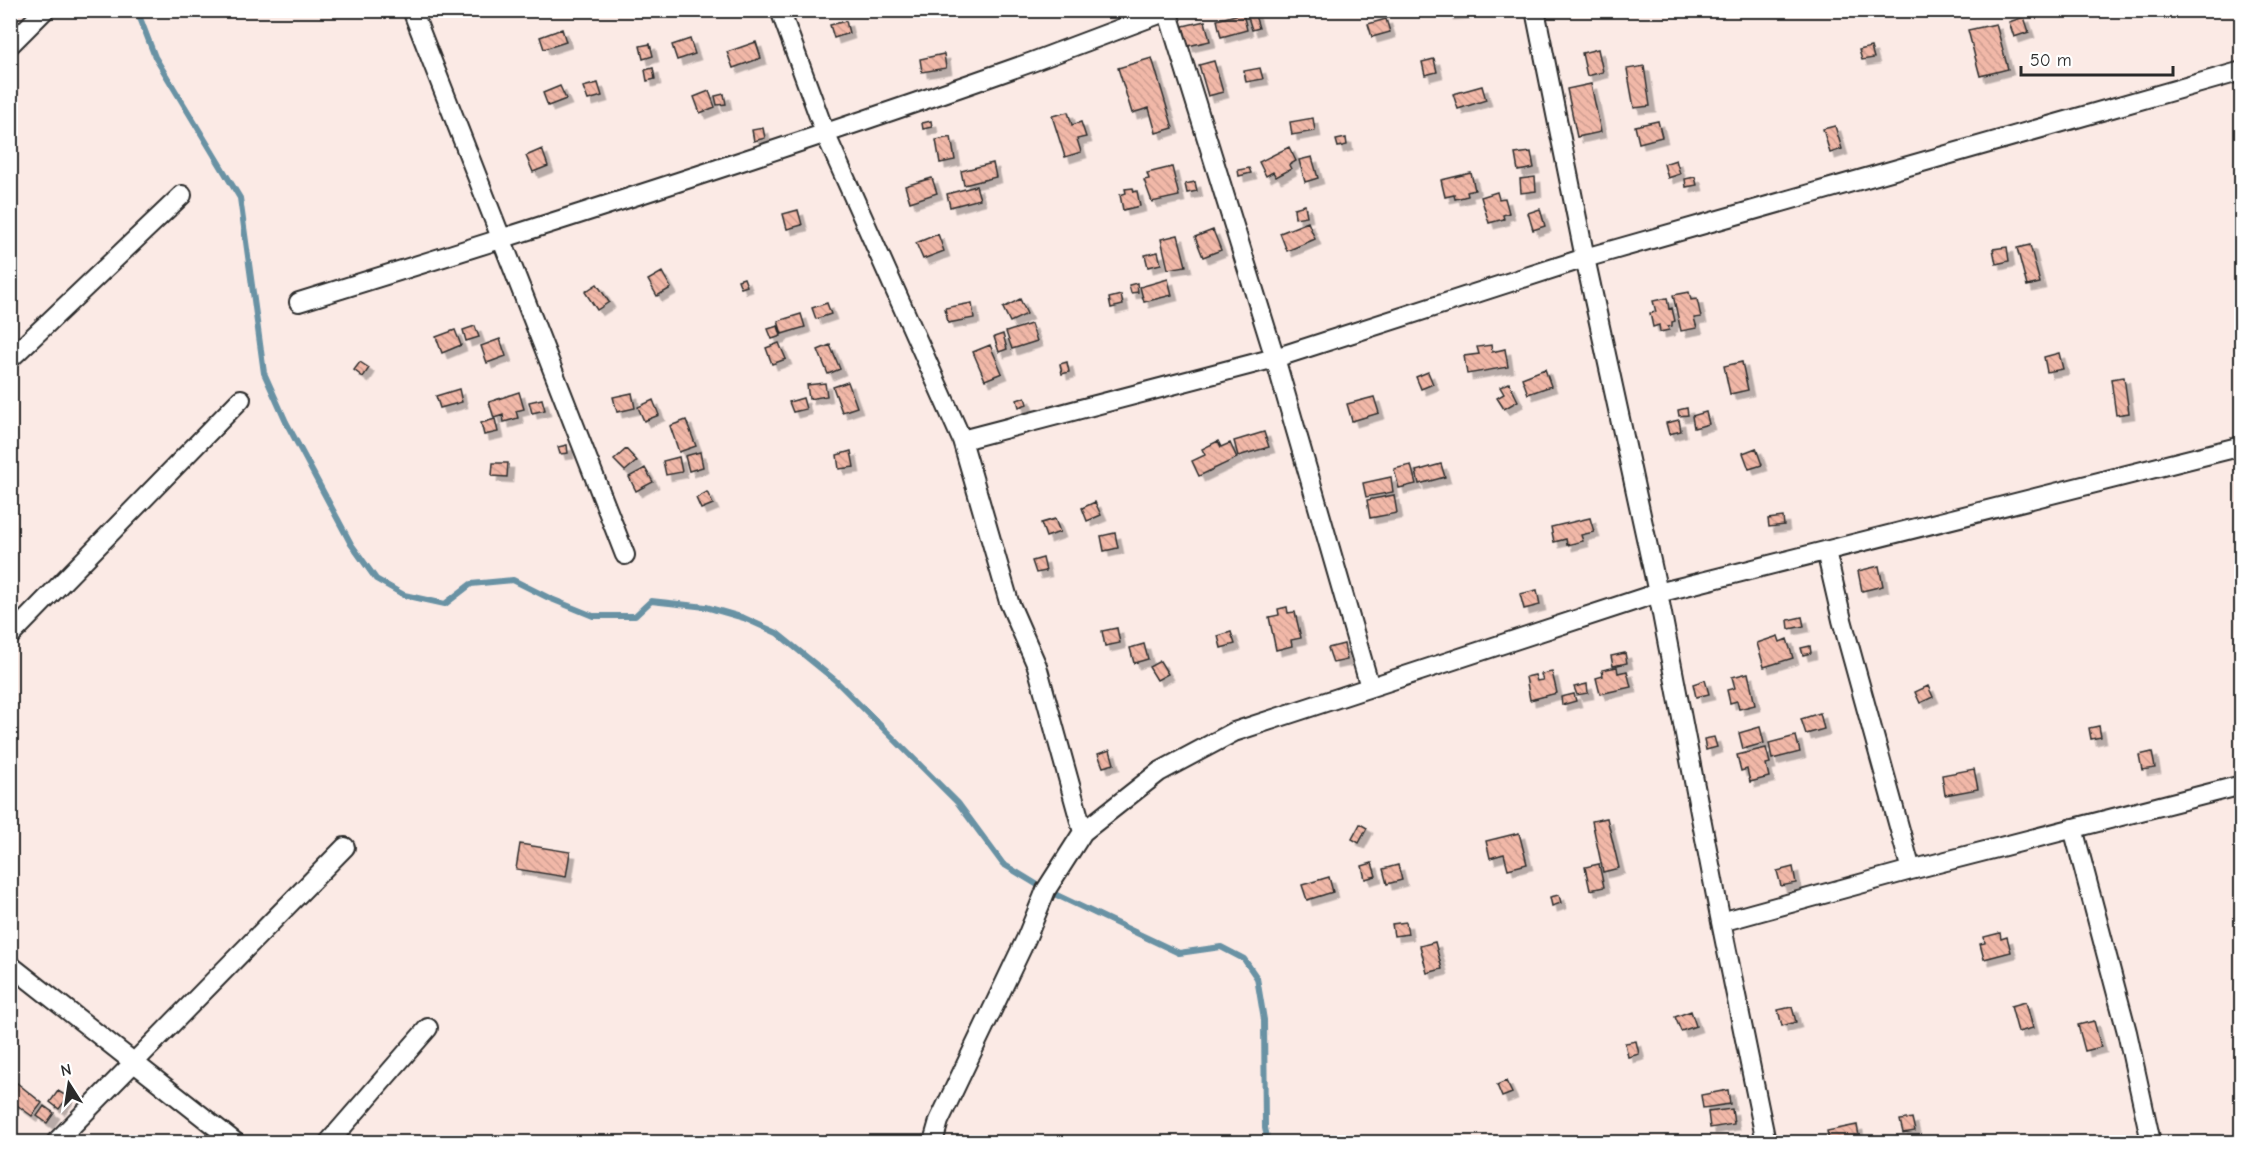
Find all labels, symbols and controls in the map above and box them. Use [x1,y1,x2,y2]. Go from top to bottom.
scale bar [2021,39,2172,77]
text: 50 m [2030,50,2072,71]
north arrow [39,1054,99,1114]
text: N [59,1060,73,1080]

